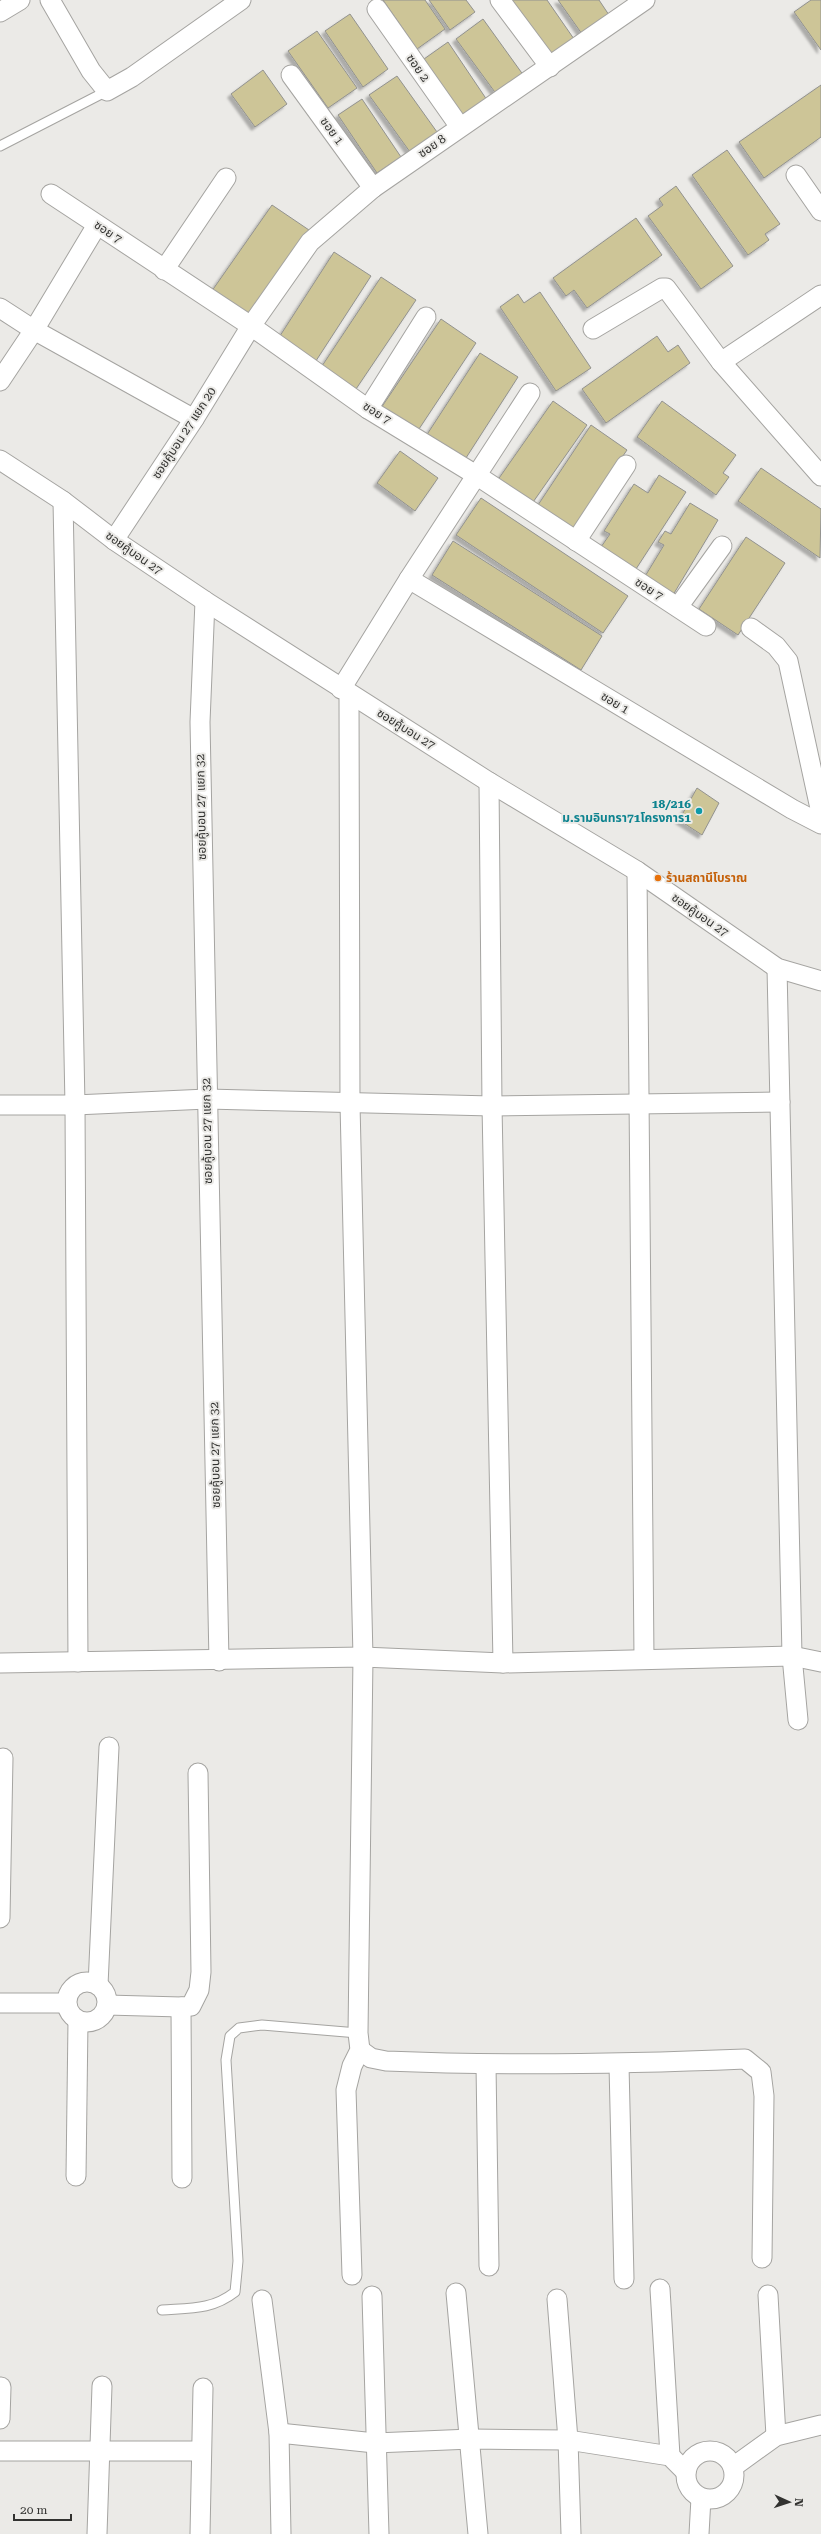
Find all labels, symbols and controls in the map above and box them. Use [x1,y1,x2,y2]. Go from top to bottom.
street label: ซอย 2 [404,52,433,85]
street label: ซอย 1 [317,115,347,148]
street label: ซอย 8 [416,131,449,160]
street label: ซอย 7 [91,218,125,246]
street label: ซอยคู้บอน 27 แยก 20 [149,384,219,481]
street label: ซอย 7 [360,399,394,427]
street label: ซอยคู้บอน 27 [103,528,165,578]
street label: ซอย 7 [632,575,666,603]
street label: ซอย 1 [598,689,632,717]
street label: ซอยคู้บอน 27 [374,706,438,753]
street label: ซอยคู้บอน 27 แยก 32 [193,753,209,860]
place label: 18/216 ม.รามอินทรา71โครงการ1 [562,797,691,825]
marker: 18/216 ม.รามอินทรา71โครงการ1 [694,806,704,816]
place label: ร้านสถานีโบราณ [666,871,747,885]
marker: ร้านสถานีโบราณ [653,873,663,883]
street label: ซอยคู้บอน 27 [669,890,731,940]
street label: ซอยคู้บอน 27 แยก 32 [199,1077,215,1184]
street label: ซอยคู้บอน 27 แยก 32 [207,1401,223,1508]
north arrow [769,2482,809,2522]
scale bar [14,2496,71,2522]
text: N [792,2498,805,2508]
text: 20 m [20,2503,47,2517]

